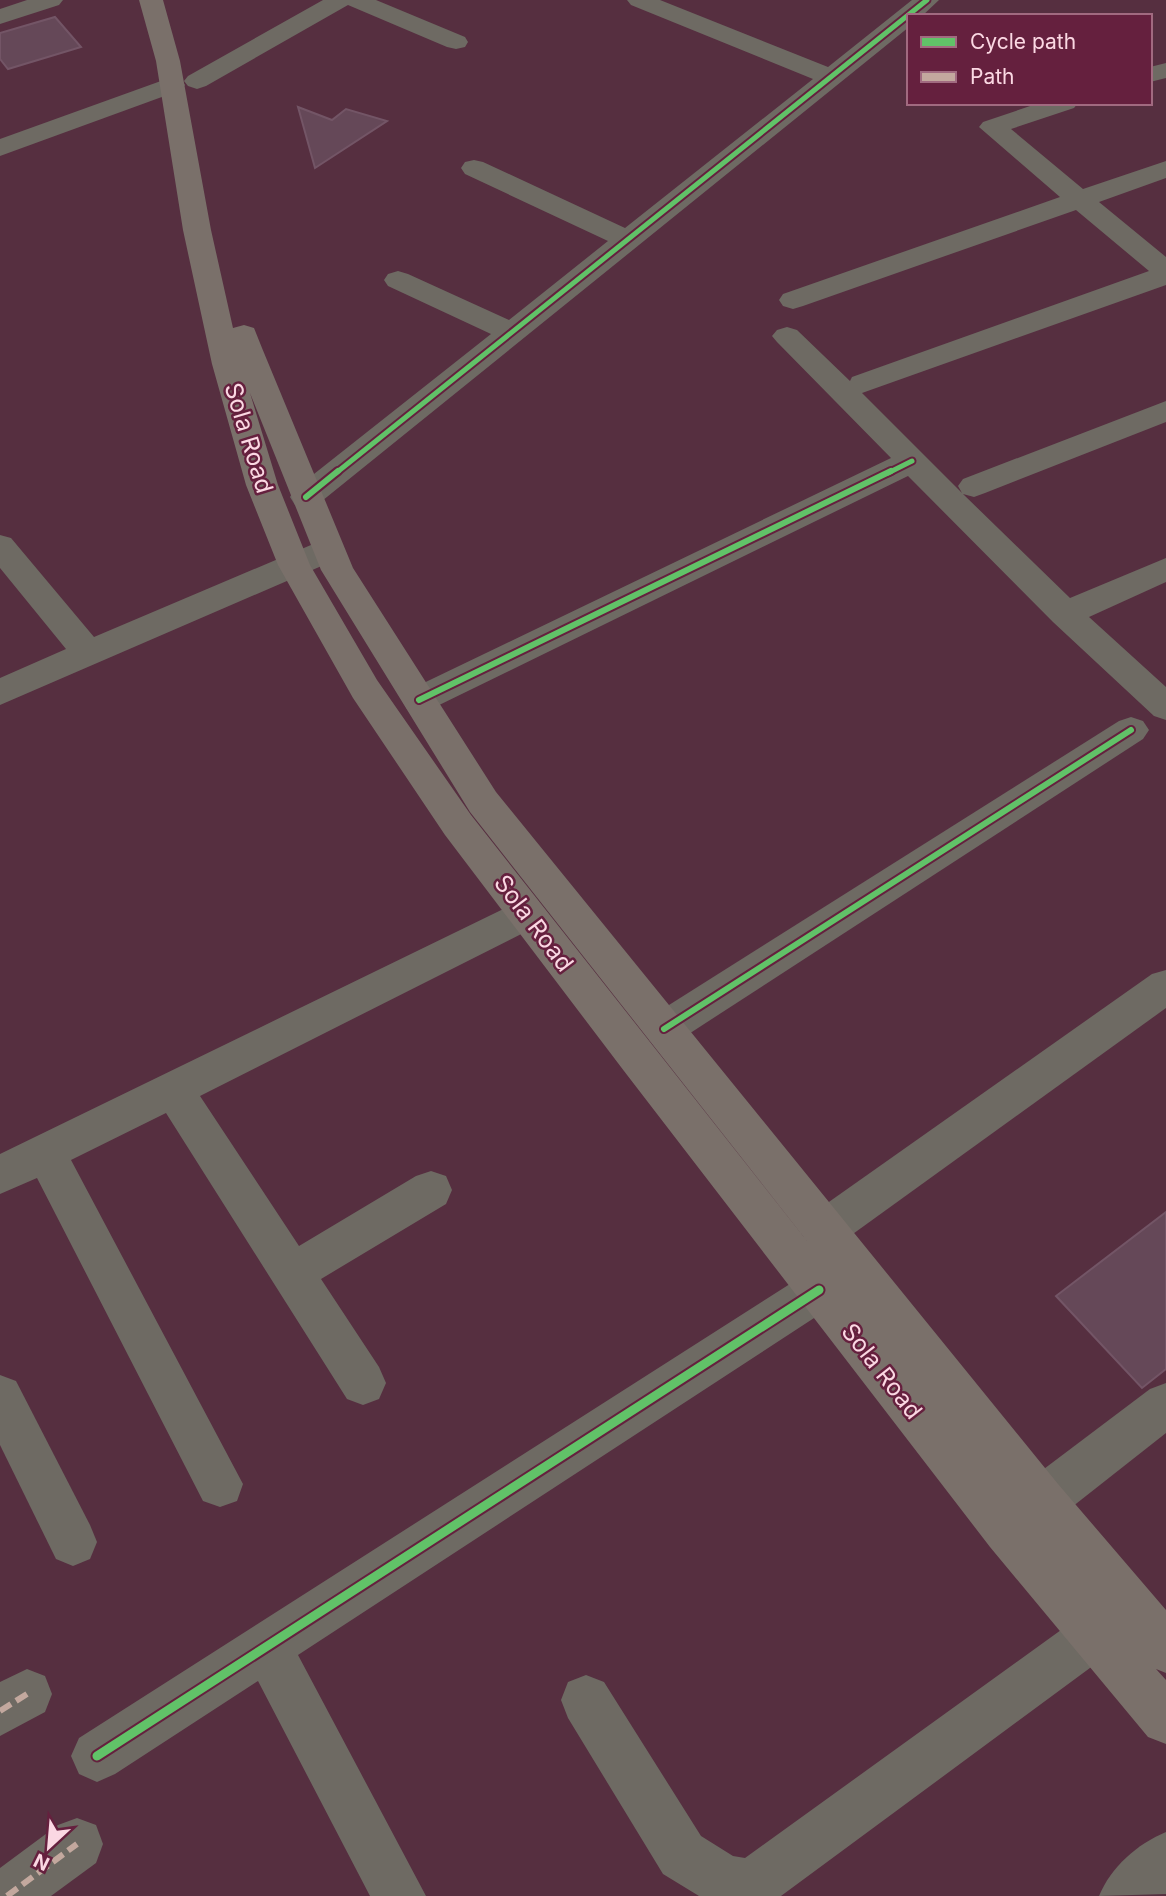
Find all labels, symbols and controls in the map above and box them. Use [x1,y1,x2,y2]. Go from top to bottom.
legend [907,14,1152,105]
text: Cycle path [970,29,1076,54]
text: Path [970,64,1015,89]
street label: Sola Road [219,379,279,497]
street label: Sola Road [488,869,580,977]
street label: Sola Road [836,1317,928,1425]
north arrow [14,1812,84,1882]
text: N [30,1848,53,1875]

